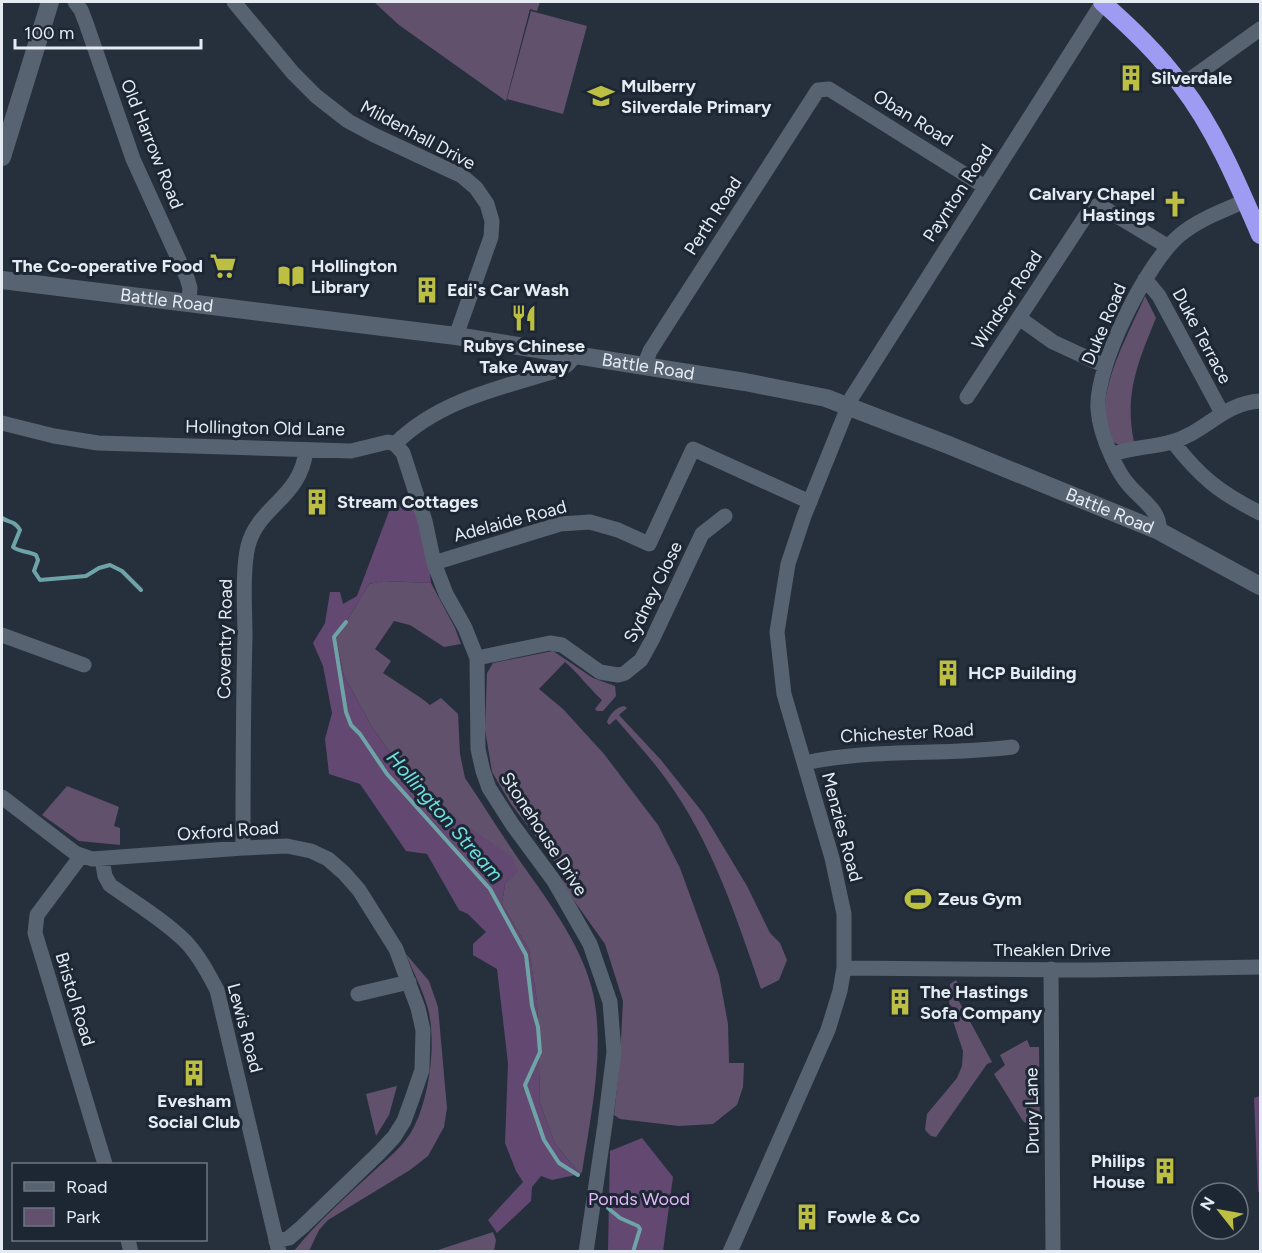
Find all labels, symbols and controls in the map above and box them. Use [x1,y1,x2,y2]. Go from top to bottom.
scale bar [15,12,201,50]
text: 100 m [24,22,74,44]
building icon: Silverdale [1116,63,1146,93]
place label: Silverdale [1151,67,1232,89]
place label: Mulberry Silverdale Primary [621,75,772,118]
street label: Old Harrow Road [116,76,188,212]
school or university icon: Mulberry Silverdale Primary [586,81,616,111]
street label: Oban Road [869,85,957,151]
street label: Mildenhall Drive [357,95,479,175]
street label: Paynton Road [918,140,998,246]
street label: Perth Road [680,173,746,259]
place label: Calvary Chapel Hastings [1029,183,1156,226]
church icon: Calvary Chapel Hastings [1160,189,1190,219]
street label: Windsor Road [967,247,1047,353]
supermarket icon: The Co-operative Food [208,251,238,281]
place label: The Co-operative Food [12,255,203,277]
place label: Hollington Library [311,255,397,298]
library icon: Hollington Library [276,261,306,291]
building icon: Edi's Car Wash [412,275,442,305]
place label: Edi's Car Wash [447,279,569,301]
street label: Duke Road [1077,280,1131,368]
street label: Battle Road [119,284,215,317]
street label: Duke Terrace [1168,285,1236,388]
restaurant icon: Rubys Chinese Take Away [509,303,539,333]
place label: Rubys Chinese Take Away [463,335,585,378]
street label: Battle Road [600,348,696,385]
street label: Hollington Old Lane [185,416,345,440]
street label: Battle Road [1062,483,1157,539]
building icon: Stream Cottages [302,487,332,517]
place label: Stream Cottages [337,491,479,513]
street label: Adelaide Road [451,495,569,547]
street label: Sydney Close [619,538,687,646]
street label: Coventry Road [213,579,237,699]
building icon: HCP Building [933,658,963,688]
place label: HCP Building [968,662,1077,684]
street label: Chichester Road [840,719,974,747]
water label: Hollington Stream [382,746,508,886]
street label: Stonehouse Drive [496,768,592,900]
street label: Menzies Road [817,770,867,884]
street label: Oxford Road [176,816,280,846]
sports icon: Zeus Gym [903,884,933,914]
place label: Zeus Gym [938,888,1022,910]
street label: Theaklen Drive [993,939,1111,961]
street label: Bristol Road [50,950,100,1048]
street label: Lewis Road [223,981,267,1075]
place label: The Hastings Sofa Company [920,981,1043,1024]
building icon: The Hastings Sofa Company [885,987,915,1017]
building icon: Evesham Social Club [179,1058,209,1088]
street label: Drury Lane [1020,1067,1044,1155]
place label: Evesham Social Club [148,1090,241,1133]
place label: Philips House [1091,1150,1146,1193]
building icon: Philips House [1150,1156,1180,1186]
legend [12,1163,207,1241]
text: Road [66,1176,107,1198]
north arrow [1190,1181,1250,1241]
park label: Ponds Wood [588,1188,690,1210]
text: N [1196,1193,1219,1214]
building icon: Fowle & Co [792,1202,822,1232]
text: Park [66,1206,101,1228]
place label: Fowle & Co [827,1206,920,1228]

